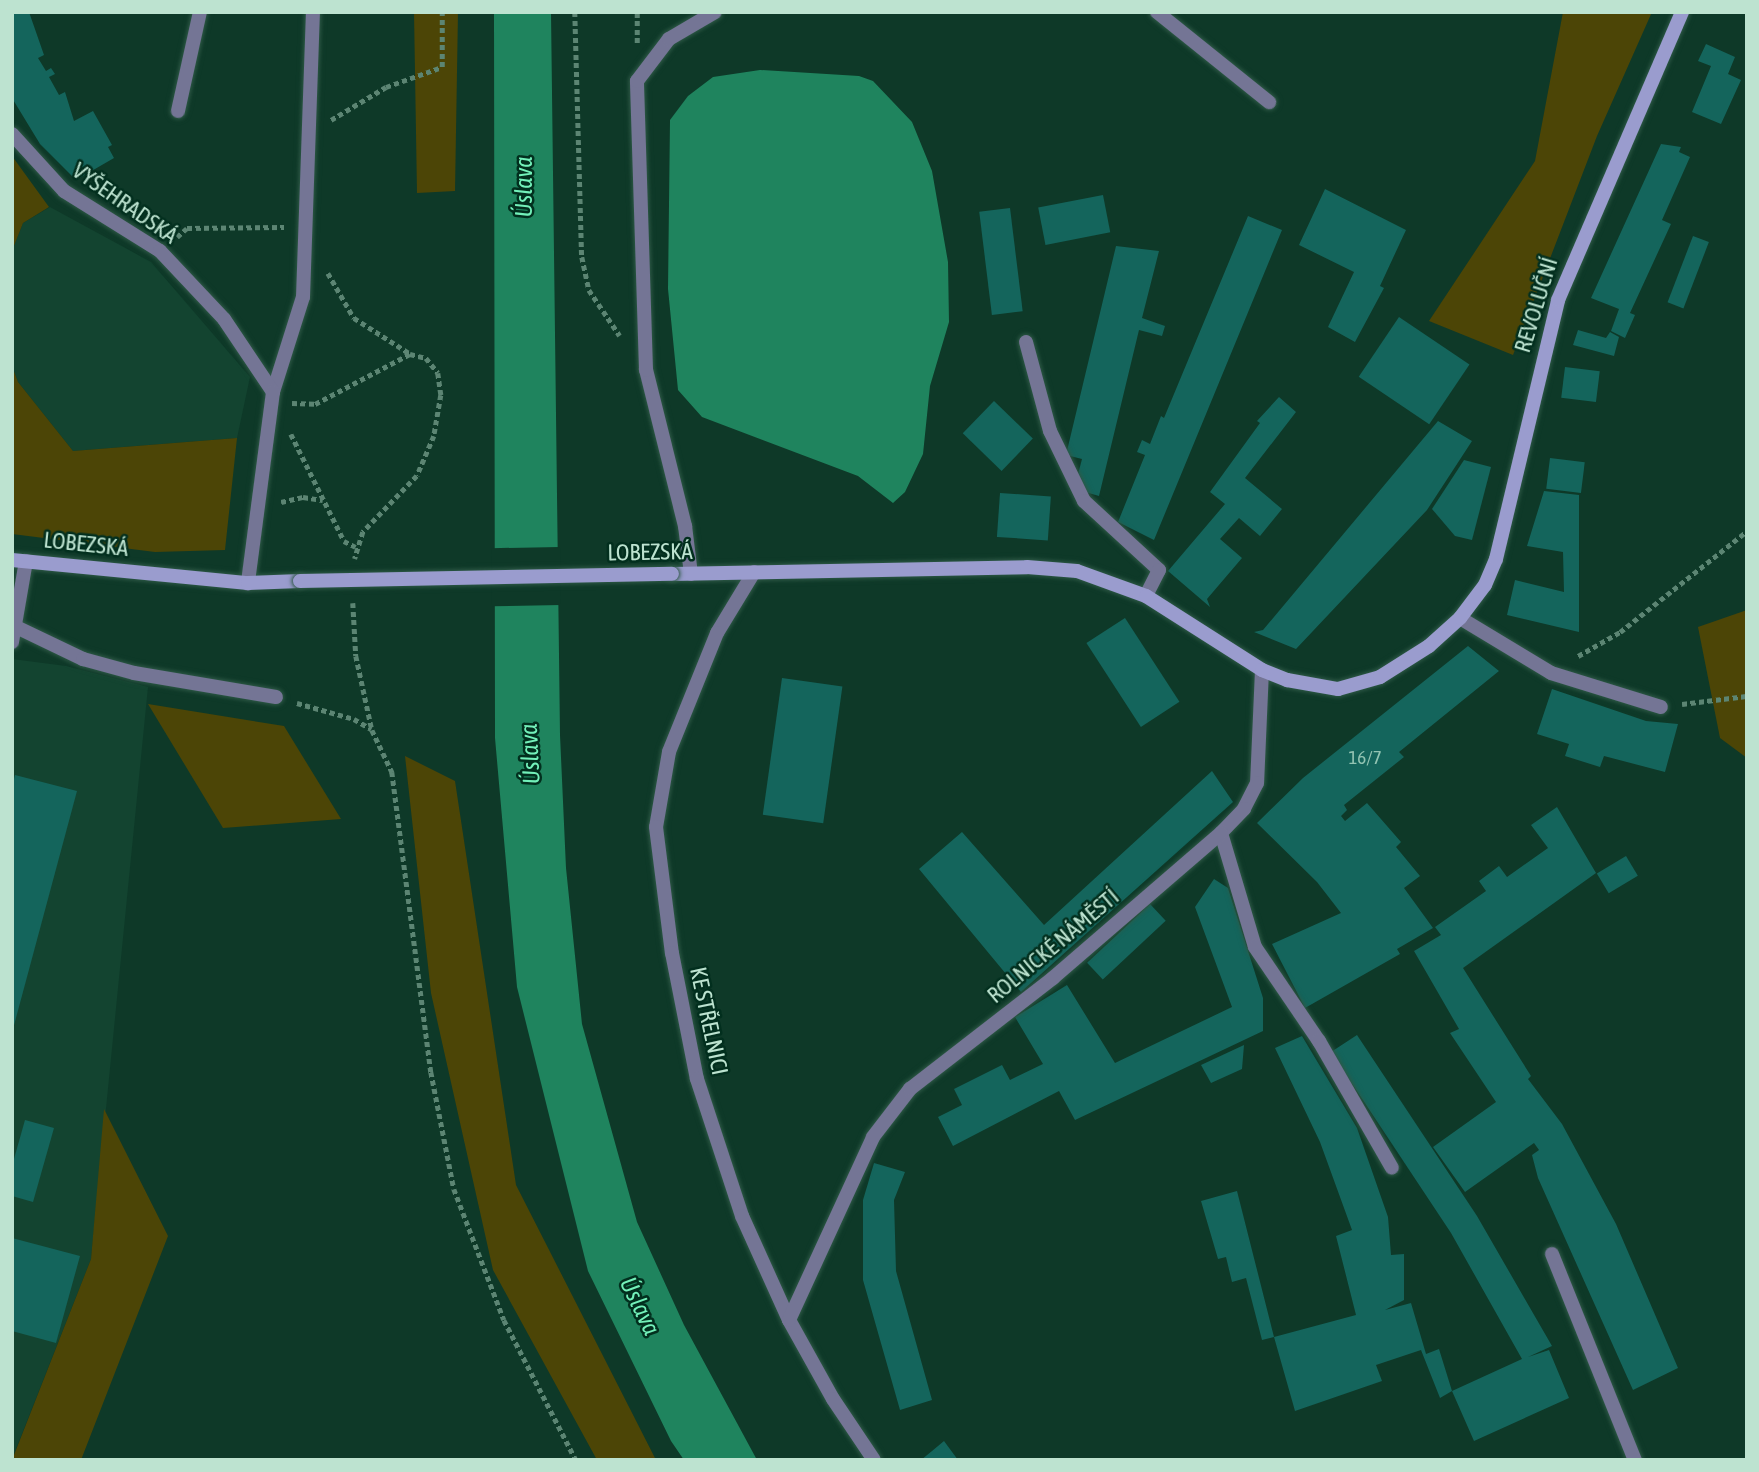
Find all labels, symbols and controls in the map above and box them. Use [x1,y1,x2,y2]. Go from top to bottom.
street label: VYŠEHRADSKÁ [67,157,183,249]
water label: Úslava [510,157,538,217]
street label: REVOLUČNÍ [1508,254,1564,356]
street label: LOBEZSKÁ [42,526,130,562]
street label: LOBEZSKÁ [607,537,693,567]
water label: Úslava [514,723,546,785]
house number: 16/7 [1348,747,1382,769]
street label: ROLNICKÉ NÁMĚSTÍ [982,883,1124,1009]
street label: KE STŘELNICI [684,964,734,1078]
water label: Úslava [614,1272,666,1340]

